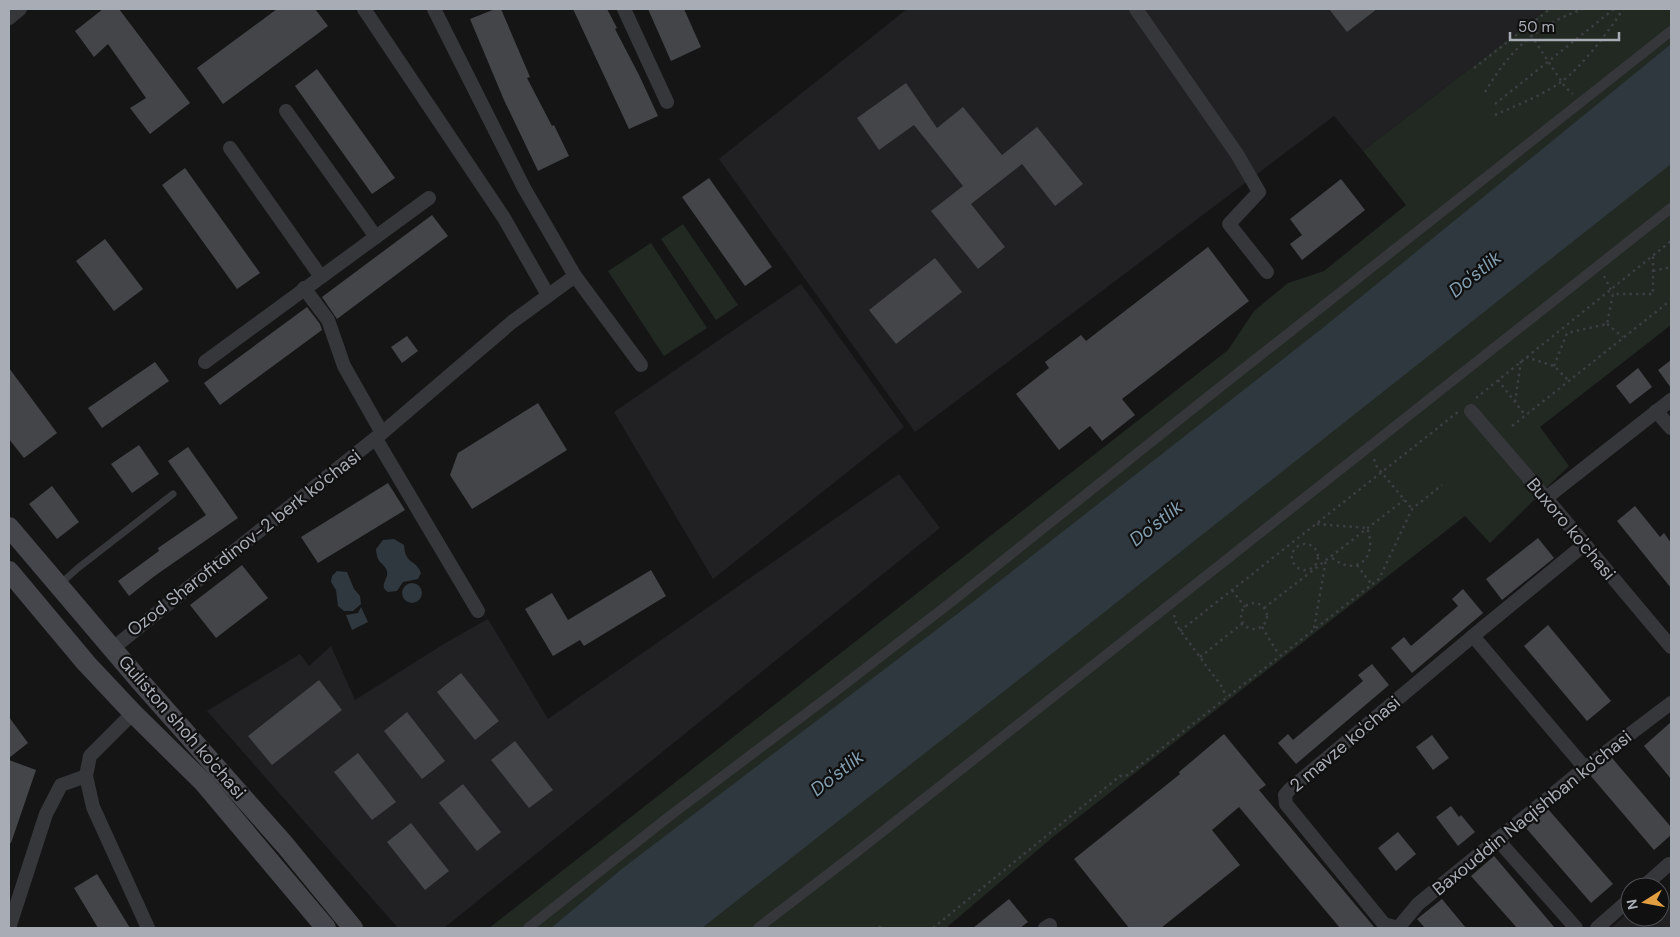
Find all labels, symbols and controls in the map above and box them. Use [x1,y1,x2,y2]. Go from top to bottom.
scale bar [1510,10,1619,42]
text: 50 m [1518,17,1555,37]
water label: Do'stlik [1443,245,1507,303]
street label: Ozod Sharofitdinov-2 berk ko'chasi [122,444,366,642]
street label: Buxoro ko'chasi [1521,473,1621,585]
water label: Do'stlik [1124,494,1188,552]
street label: Guliston shoh ko'chasi [113,650,251,804]
street label: 2 mavze ko'chasi [1285,691,1405,797]
street label: Baxouddin Naqishban ko'chasi [1427,725,1637,901]
water label: Do'stlik [805,744,869,802]
north arrow [1620,877,1670,927]
text: N [1622,898,1642,911]

